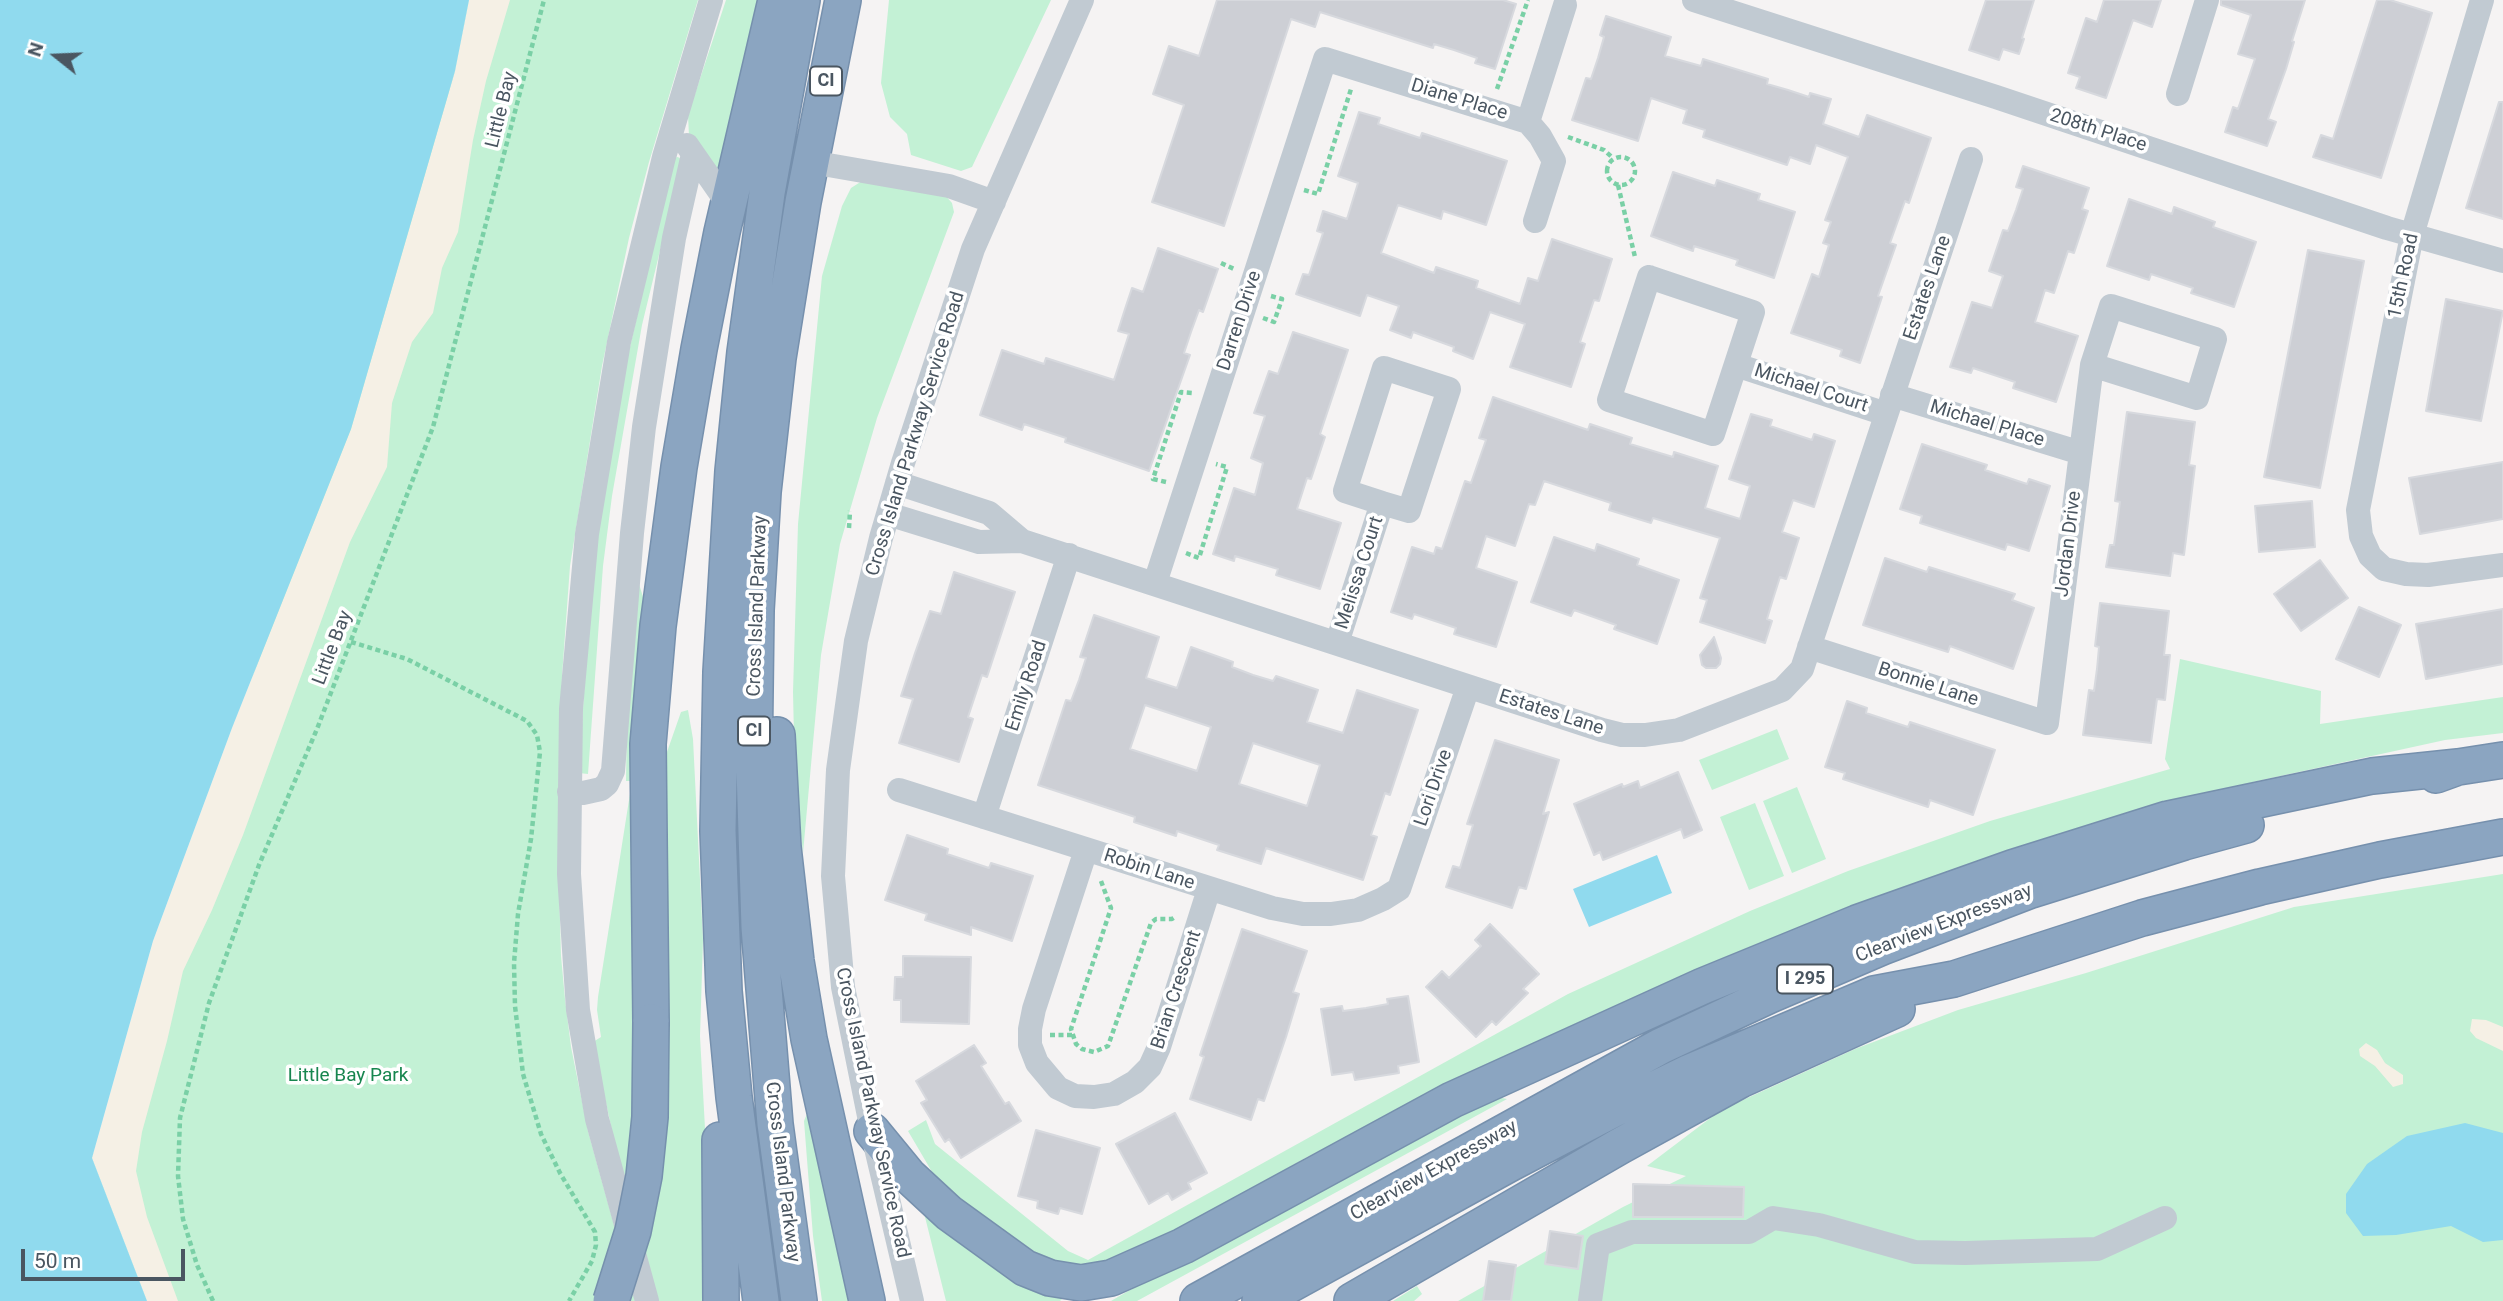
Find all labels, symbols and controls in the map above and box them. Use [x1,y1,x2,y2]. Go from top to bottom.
north arrow [21,21,91,91]
text: N [23,39,49,59]
road number: CI [810,66,842,96]
street label: Little Bay [482,70,522,150]
street label: Diane Place [1408,75,1510,125]
street label: 208th Place [2047,105,2149,157]
street label: 15th Road [2384,231,2424,321]
street label: Estates Lane [1899,233,1957,343]
street label: Darren Drive [1213,268,1267,374]
street label: Cross Island Parkway Service Road [862,289,970,579]
street label: Michael Court [1751,360,1871,418]
street label: Michael Place [1927,396,2047,452]
street label: Jordan Drive [2051,490,2087,598]
street label: Melissa Court [1331,514,1389,632]
street label: Cross Island Parkway [743,515,773,697]
street label: Little Bay [308,608,358,688]
street label: Emily Road [1002,638,1052,734]
street label: Bonnie Lane [1875,658,1981,712]
street label: Estates Lane [1496,685,1606,741]
road number: CI [738,716,770,746]
street label: Lori Drive [1410,747,1458,829]
street label: Robin Lane [1101,845,1197,895]
street label: Clearview Expressway [1853,880,2035,968]
street label: Brian Crescent [1147,928,1207,1052]
road number: I 295 [1777,964,1833,994]
street label: Cross Island Parkway Service Road [830,966,914,1260]
park label: Little Bay Park [288,1065,408,1087]
street label: Cross Island Parkway [760,1081,804,1263]
street label: Clearview Expressway [1347,1116,1521,1226]
scale bar [24,1234,189,1278]
text: 50 m [34,1249,81,1273]

